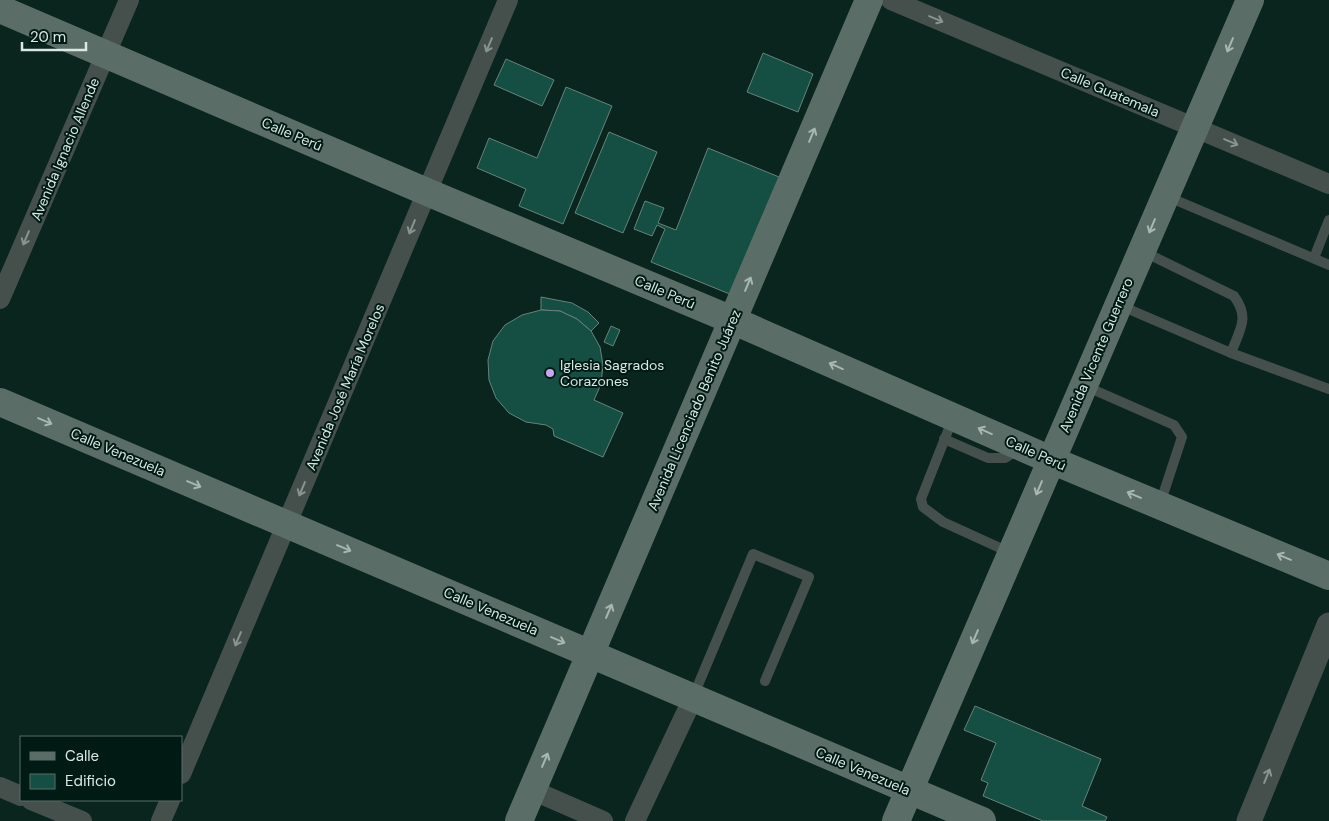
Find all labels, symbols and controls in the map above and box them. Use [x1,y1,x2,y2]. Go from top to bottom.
one-way arrow [928,15,943,24]
scale bar [22,20,86,52]
text: 20 m [30,27,66,47]
one-way arrow [484,37,493,52]
one-way arrow [1225,37,1235,52]
street label: Calle Guatemala [1058,63,1162,121]
street label: Avenida Ignacio Allende [27,75,103,223]
street label: Calle Perú [259,113,325,155]
one-way arrow [807,128,817,143]
one-way arrow [1223,138,1238,148]
one-way arrow [1147,218,1157,233]
one-way arrow [406,219,416,234]
one-way arrow [21,230,31,245]
street label: Calle Perú [632,271,698,313]
street label: Avenida Vicente Guerrero [1055,275,1137,435]
one-way arrow [743,277,753,292]
street label: Avenida José María Morelos [302,301,388,473]
street label: Avenida Licenciado Benito Juárez [643,307,745,513]
place label: Iglesia Sagrados Corazones [560,356,664,390]
one-way arrow [829,360,844,370]
marker: Iglesia Sagrados Corazones [544,367,556,379]
one-way arrow [37,417,52,426]
street label: Calle Venezuela [68,424,168,480]
one-way arrow [978,425,993,435]
street label: Calle Perú [1003,432,1069,474]
one-way arrow [1034,480,1044,495]
one-way arrow [187,481,202,490]
one-way arrow [296,482,305,497]
one-way arrow [1127,489,1142,499]
one-way arrow [336,544,351,554]
one-way arrow [1277,552,1292,562]
street label: Calle Venezuela [441,583,541,639]
one-way arrow [604,604,614,619]
one-way arrow [970,629,979,644]
one-way arrow [233,631,243,646]
one-way arrow [550,635,565,645]
legend [20,736,182,801]
street label: Calle Venezuela [813,743,913,799]
text: Calle [65,746,99,766]
one-way arrow [540,753,550,768]
one-way arrow [1263,769,1273,784]
text: Edificio [65,771,116,791]

